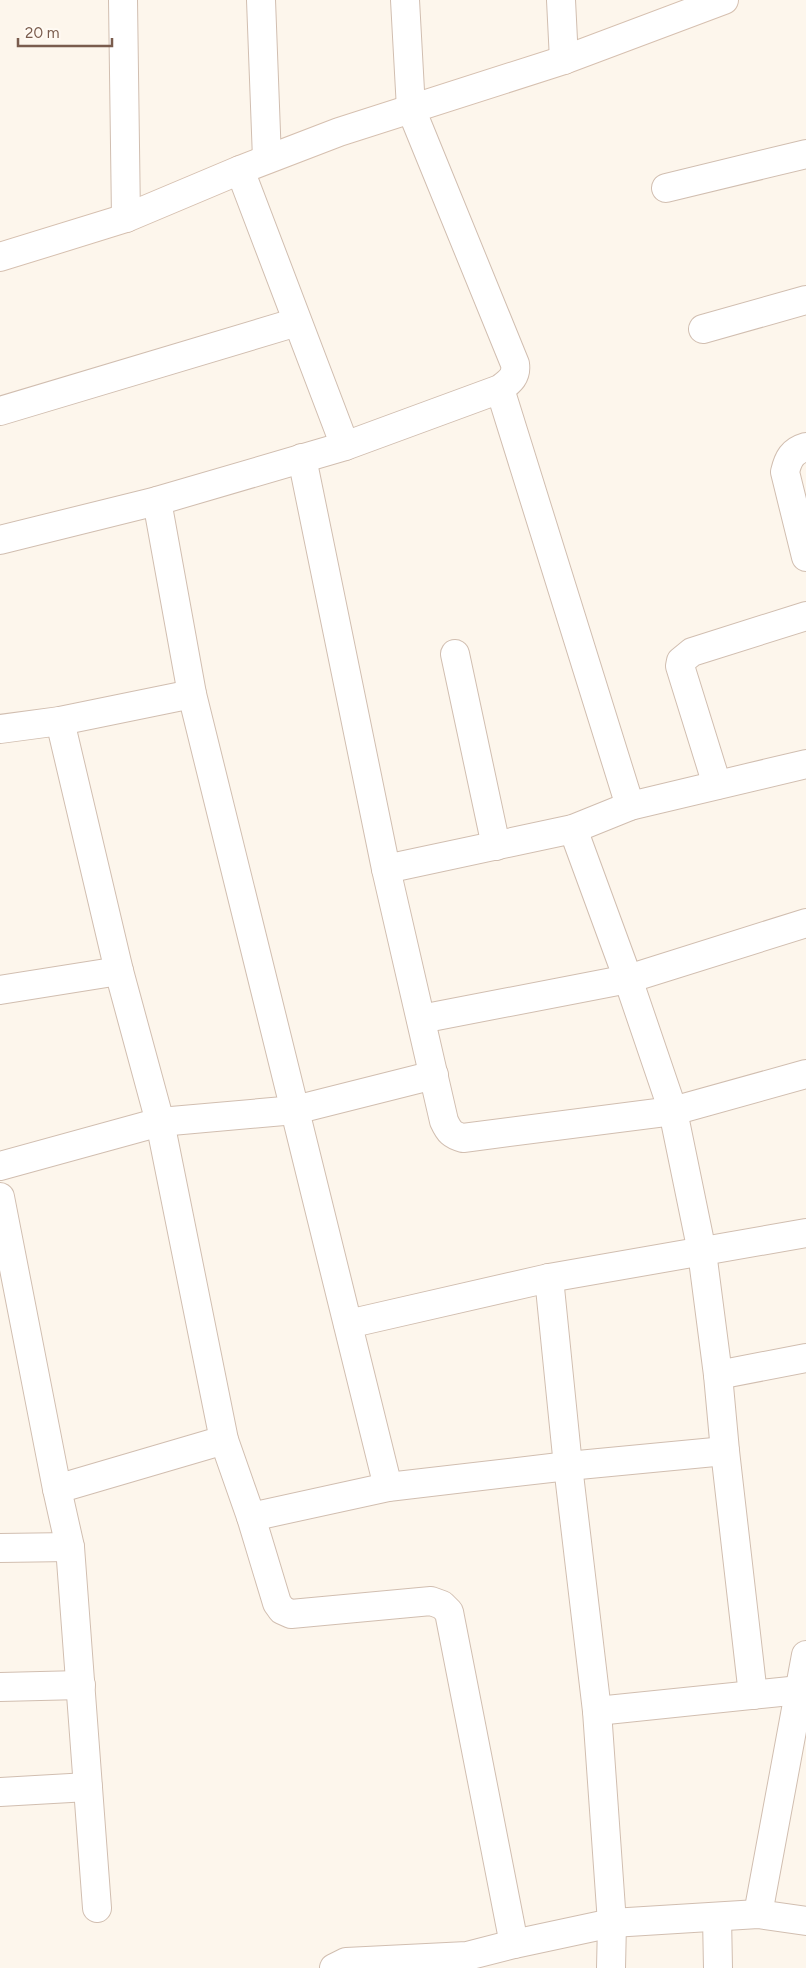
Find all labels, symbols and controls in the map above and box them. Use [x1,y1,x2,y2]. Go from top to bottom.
scale bar [18,15,111,47]
text: 20 m [25,24,59,42]

